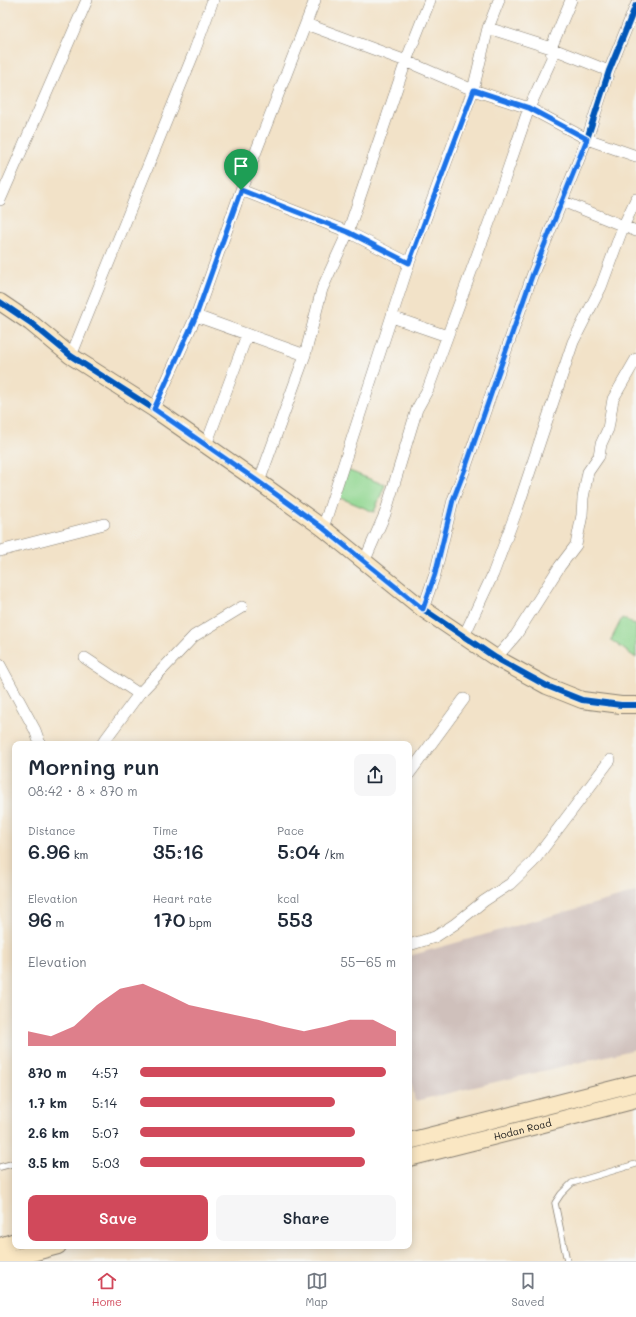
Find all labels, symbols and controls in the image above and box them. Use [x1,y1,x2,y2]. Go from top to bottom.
pin [224,149,258,190]
icon: arrive [230,155,252,177]
text: Morning run [28,752,159,781]
button: share [354,754,396,796]
text: 08:42 · 8 × 870 m [28,782,138,799]
text: Distance [28,823,75,838]
text: Time [153,823,178,838]
text: Pace [277,823,304,838]
text: 6.96 [28,838,70,864]
text: 35:16 [153,838,204,864]
text: 5:04 [277,838,320,864]
text: km [70,847,88,862]
text: /km [320,847,344,862]
text: Elevation [28,891,77,906]
text: Heart rate [153,891,212,906]
text: kcal [277,891,299,906]
text: 96 [28,906,52,932]
text: 170 [153,906,185,932]
text: 553 [277,906,313,932]
text: m [52,915,64,930]
text: bpm [185,915,211,930]
text: Elevation [28,953,86,970]
text: 55–65 m [340,953,396,970]
text: 870 m [28,1064,67,1081]
text: 4:57 [92,1064,118,1081]
text: 1.7 km [28,1094,67,1111]
text: 5:14 [92,1094,117,1111]
street label: Hodan Road [492,1115,553,1143]
text: 2.6 km [28,1124,69,1141]
text: 5:07 [92,1124,119,1141]
text: 3.5 km [28,1154,69,1171]
text: 5:03 [92,1154,119,1171]
button: Save [28,1195,208,1241]
button: Share [216,1195,396,1241]
tab: Home [92,1270,122,1309]
tab: Map [305,1270,328,1309]
tab: Saved [512,1270,544,1309]

